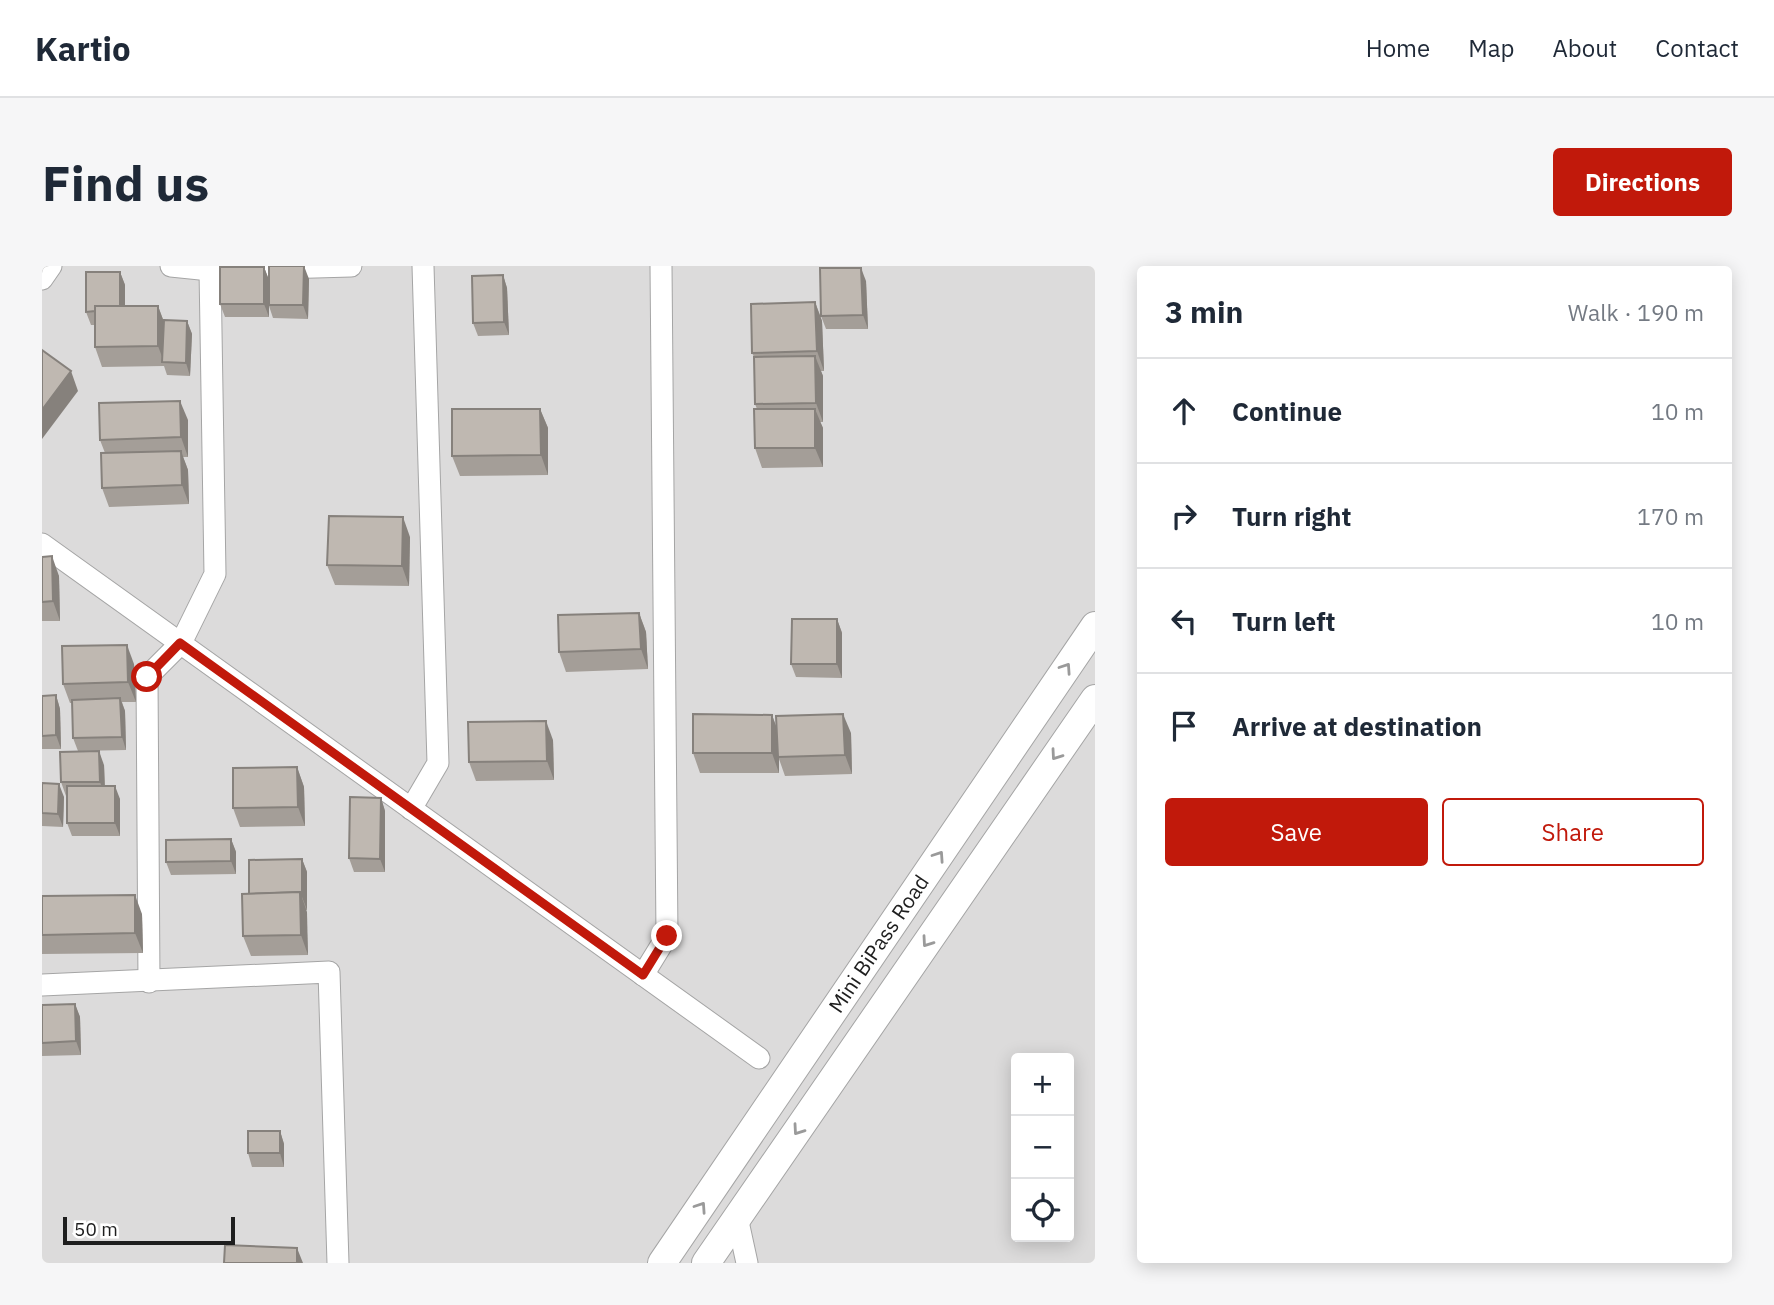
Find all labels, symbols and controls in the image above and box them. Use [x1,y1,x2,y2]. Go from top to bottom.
text: Kartio [35,27,131,70]
text: Home [1366,32,1430,64]
text: Map [1468,32,1514,64]
text: About [1552,32,1617,64]
text: Contact [1655,32,1739,64]
button: Directions [1553,148,1732,216]
text: Find us [42,151,209,214]
text: 3 min [1165,292,1243,331]
text: Walk · 190 m [1568,297,1704,327]
icon: ahead [1165,392,1203,430]
text: Continue [1232,394,1342,428]
text: 10 m [1651,396,1704,426]
icon: right [1165,497,1203,535]
text: Turn right [1232,499,1351,533]
text: 170 m [1637,501,1704,531]
icon: left [1165,602,1203,640]
text: Turn left [1232,604,1335,638]
text: 10 m [1651,606,1704,636]
route start [131,661,162,692]
one-way arrow [1058,663,1070,676]
icon: arrive [1165,707,1203,745]
text: Arrive at destination [1232,709,1482,743]
one-way arrow [1052,747,1064,760]
button: Save [1165,798,1428,866]
button: Share [1442,798,1704,866]
one-way arrow [930,851,943,864]
street label: Mini BiPass Road [822,869,935,1018]
route end [651,920,682,951]
one-way arrow [923,934,935,947]
map controls [1011,1053,1074,1242]
button: + [1011,1053,1074,1116]
button: − [1011,1116,1074,1179]
one-way arrow [794,1122,806,1135]
button: locate [1011,1179,1074,1242]
one-way arrow [693,1201,706,1214]
scale bar [63,1214,234,1246]
text: 50 m [74,1217,118,1241]

